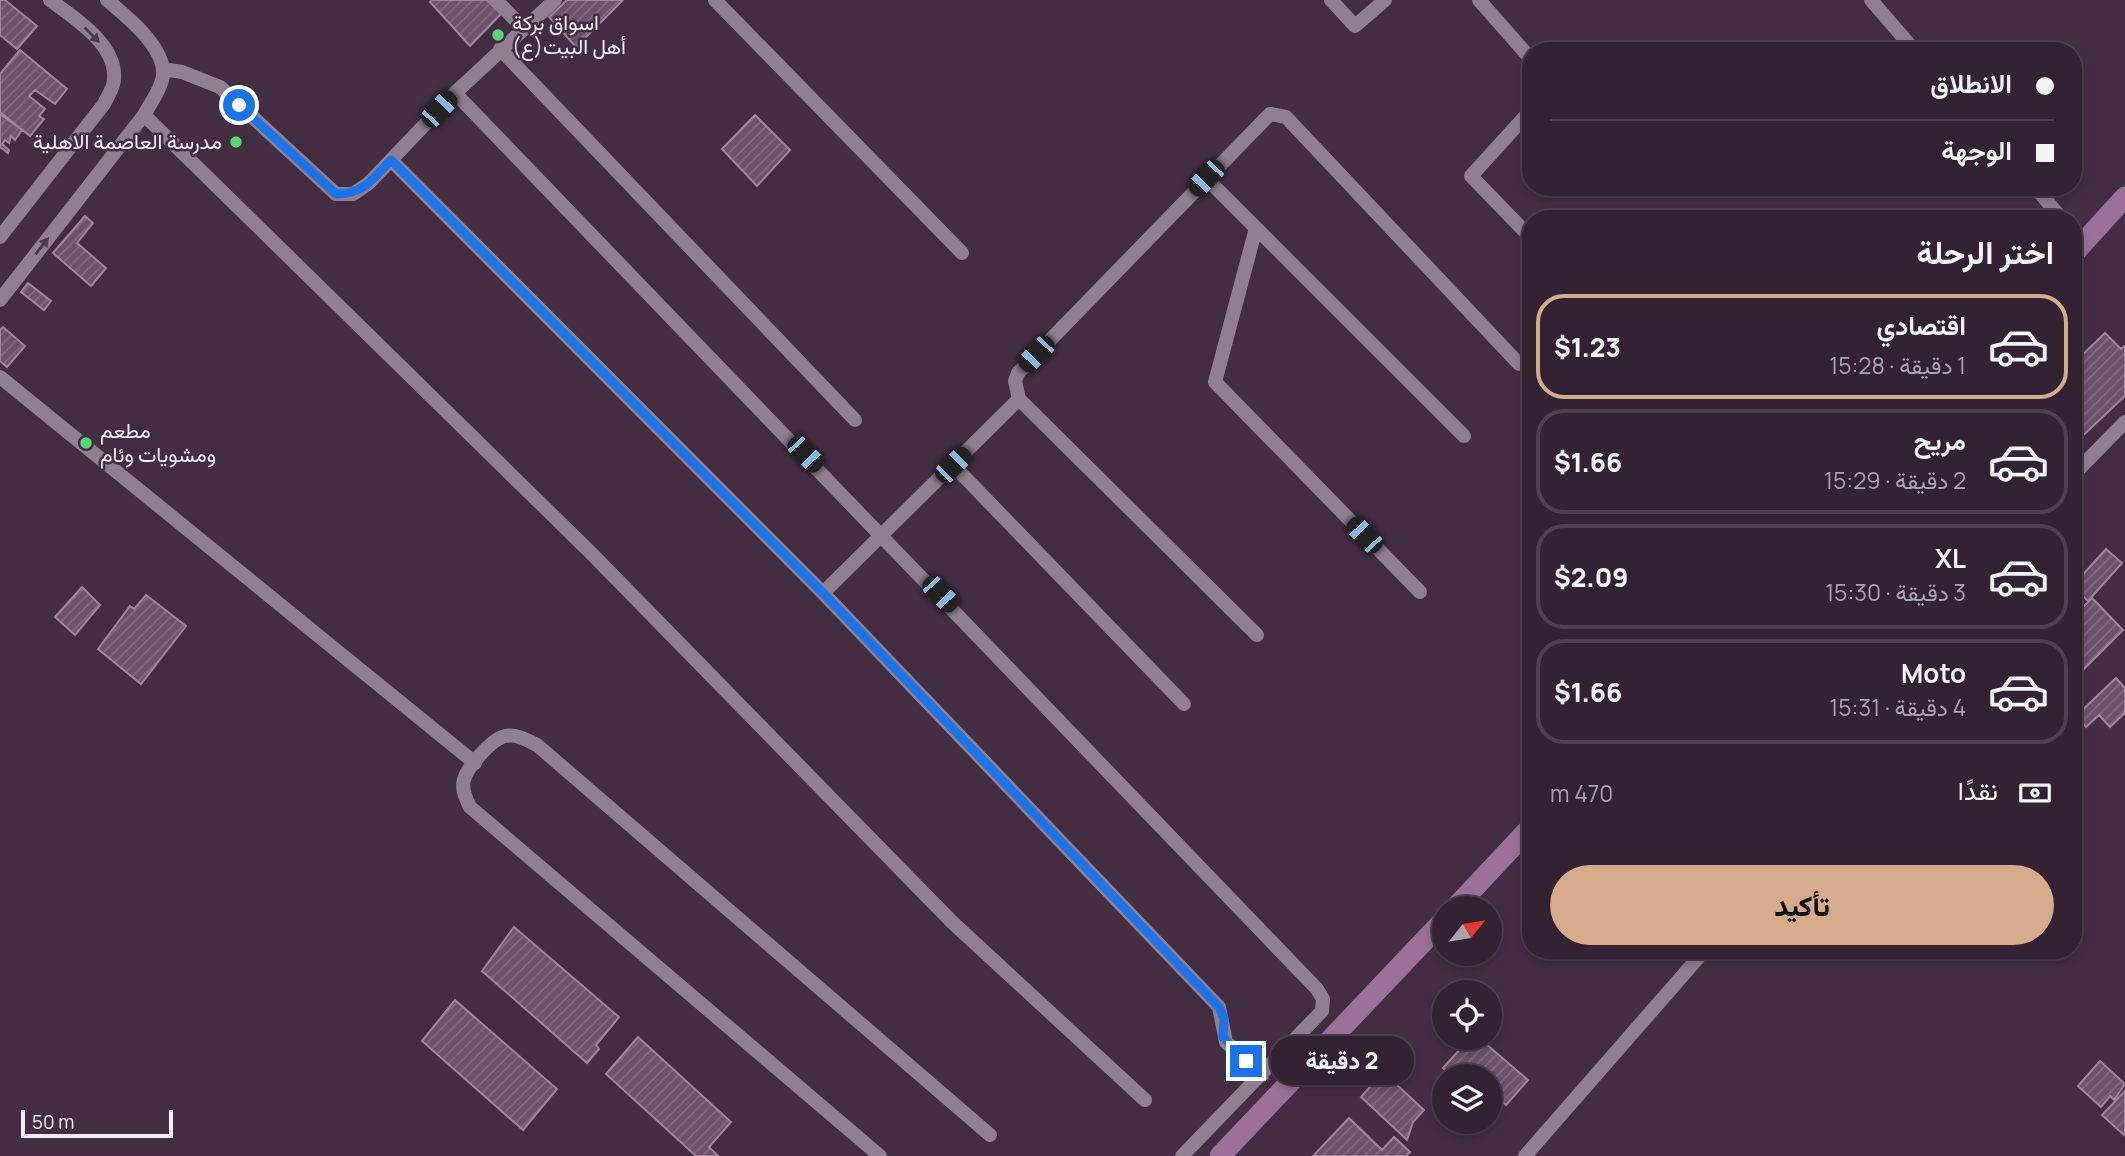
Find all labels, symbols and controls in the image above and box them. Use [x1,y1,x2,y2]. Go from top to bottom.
place label: اسواق بركة أهل البيت(ع) [512,8,626,61]
one-way arrow [83,26,99,43]
marker: اسواق بركة أهل البيت(ع) [490,27,506,43]
text: الانطلاق [1930,65,2012,101]
car [417,86,462,132]
route start [223,89,255,121]
place label: مدرسة العاصمة الاهلية [33,127,222,155]
text: الوجهة [1941,132,2012,168]
marker: مدرسة العاصمة الاهلية [228,134,244,150]
car [1184,156,1229,200]
text: اختر الرحلة [1916,230,2054,274]
one-way arrow [34,237,48,255]
text: اقتصادي [1877,307,1966,343]
icon: car [1987,315,2050,378]
text: $1.23 [1554,329,1621,365]
car [1014,332,1059,376]
text: 1 دقيقة · 15:28 [1829,349,1966,381]
place label: مطعم ومشويات وئام [100,416,216,469]
text: مريح [1914,422,1966,458]
icon: car [1987,430,2050,493]
car [783,432,828,476]
marker: مطعم ومشويات وئام [78,435,94,451]
car [931,443,976,487]
text: $1.66 [1554,444,1622,480]
text: 2 دقيقة · 15:29 [1824,464,1966,496]
car [1342,513,1387,557]
text: XL [1935,540,1966,576]
icon: car [1987,545,2050,608]
text: $2.09 [1554,559,1628,595]
car [918,572,963,616]
text: 3 دقيقة · 15:30 [1825,576,1966,608]
text: Moto [1901,655,1966,691]
icon: car [1987,660,2050,723]
text: $1.66 [1554,674,1622,710]
text: 4 دقيقة · 15:31 [1829,691,1966,723]
text: نقدًا [1958,772,1998,808]
icon: cash [2016,774,2054,812]
text: 470 m [1550,777,1613,809]
button: تأكيد [1550,865,2054,945]
north arrow [1432,896,1502,966]
map controls [1432,896,1502,1134]
button: locate [1432,980,1502,1050]
callout: 2 دقيقة [1270,1036,1414,1086]
text: 2 دقيقة [1306,1044,1378,1076]
route end [1230,1045,1262,1077]
button: layers [1432,1064,1502,1134]
scale bar [21,1107,173,1139]
text: 50 m [32,1109,74,1135]

